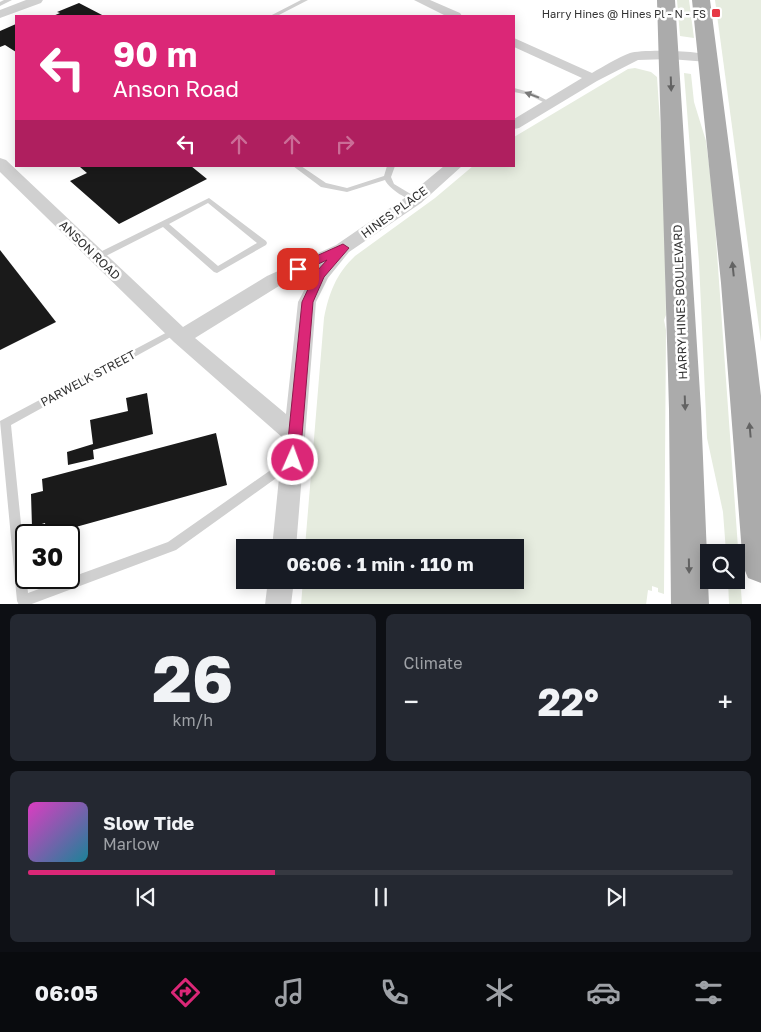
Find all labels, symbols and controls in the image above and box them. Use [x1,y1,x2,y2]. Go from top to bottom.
place label: Harry Hines @ Hines Pl - N - FS [542,7,706,20]
marker: Harry Hines @ Hines Pl - N - FS [710,7,722,19]
text: 90 m [113,33,197,75]
icon: left [30,35,95,100]
text: Anson Road [113,75,239,102]
one-way arrow [667,76,675,92]
one-way arrow [524,91,539,99]
icon: left [172,130,200,158]
icon: ahead [225,130,253,158]
icon: ahead [278,130,306,158]
icon: right [331,130,359,158]
street label: HINES PLACE [358,183,430,241]
street label: ANSON ROAD [56,217,124,283]
street label: HARRY HINES BOULEVARD [670,224,690,380]
pin [277,248,319,290]
icon: arrive [284,255,312,283]
one-way arrow [729,260,737,276]
street label: PARWELK STREET [38,346,139,409]
one-way arrow [681,396,689,412]
one-way arrow [746,422,754,438]
position arrow [266,433,318,485]
speed limit sign: 30 [15,524,80,589]
map controls [700,544,745,589]
button: search [700,544,745,589]
text: 06:06 · 1 min · 110 m [286,552,474,575]
one-way arrow [685,558,693,574]
text: 26 [152,638,233,716]
text: Climate [404,653,463,673]
text: 22° [538,679,599,724]
text: − [404,685,419,718]
text: + [718,685,733,718]
text: km/h [172,710,213,730]
text: Slow Tide [103,811,194,834]
text: Marlow [103,834,159,854]
icon: previous [132,883,160,911]
icon: pause [367,883,395,911]
icon: next [602,883,630,911]
icon: directions [168,975,203,1010]
icon: music [272,975,307,1010]
icon: phone [377,975,412,1010]
icon: climate [482,975,517,1010]
icon: car [586,975,621,1010]
icon: filters [691,975,726,1010]
text: 06:05 [35,979,98,1006]

